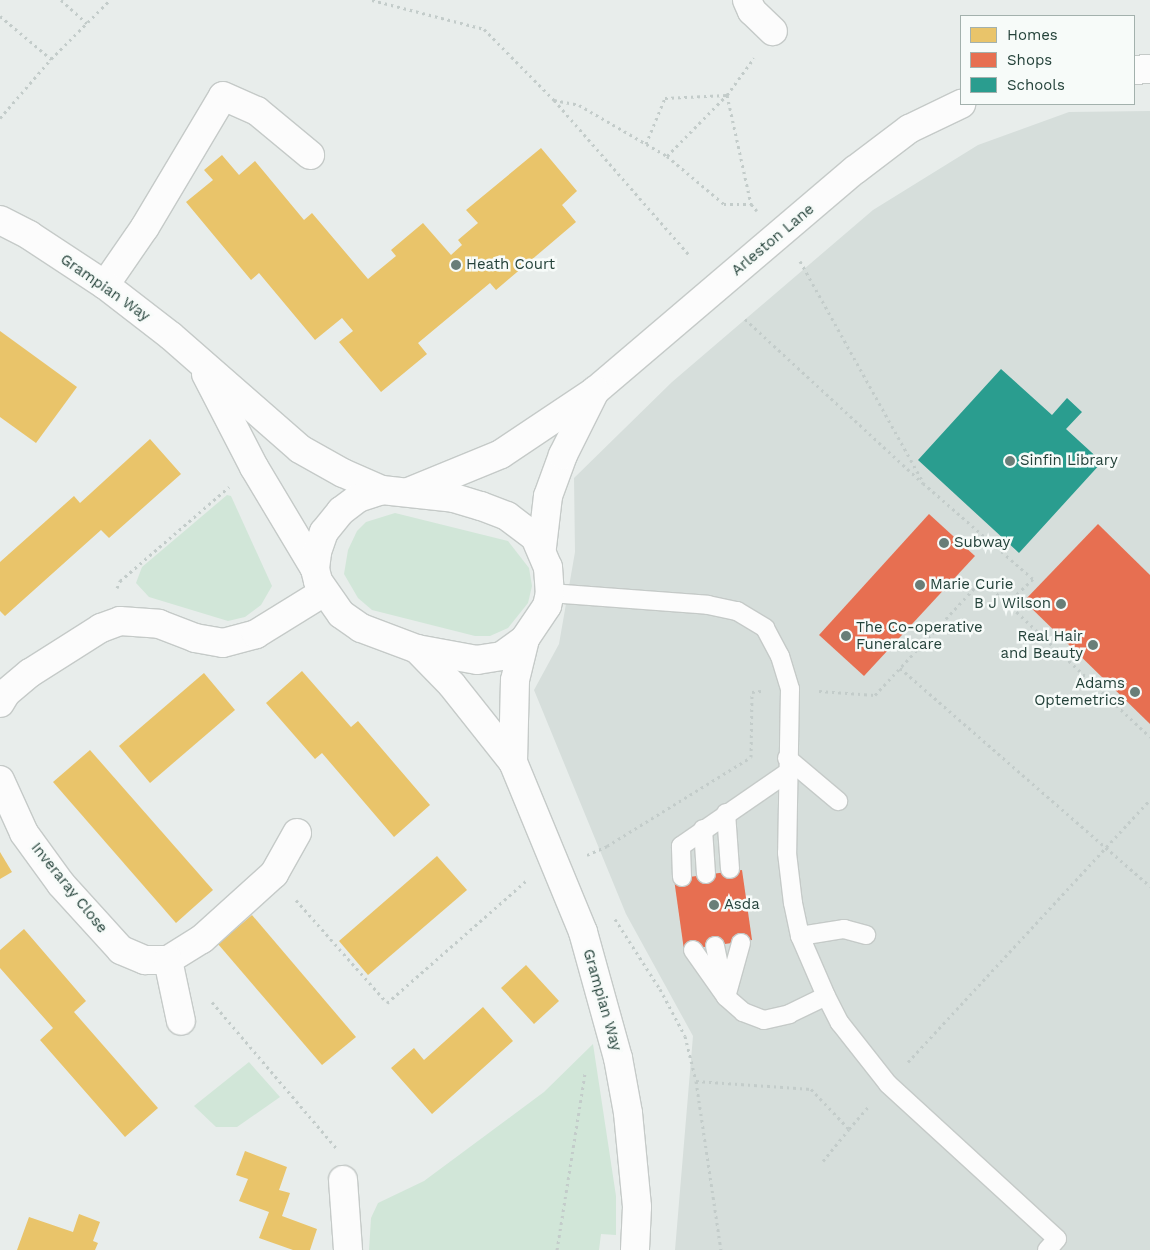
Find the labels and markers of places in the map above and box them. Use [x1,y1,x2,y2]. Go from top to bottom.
place label: Heath Court [466,256,555,274]
marker: Heath Court [450,259,462,271]
place label: Sinfin Library [1020,452,1118,470]
marker: Sinfin Library [1004,455,1016,467]
place label: Subway [954,534,1010,552]
marker: Subway [938,537,950,549]
place label: Marie Curie [930,576,1013,594]
marker: Marie Curie [914,579,926,591]
place label: B J Wilson [973,595,1051,613]
marker: B J Wilson [1055,598,1067,610]
place label: The Co-operative Funeralcare [856,618,983,653]
place label: Real Hair and Beauty [1000,627,1083,662]
marker: The Co-operative Funeralcare [840,630,852,642]
marker: Real Hair and Beauty [1087,639,1099,651]
place label: Adams Optemetrics [1034,674,1125,709]
marker: Adams Optemetrics [1129,686,1141,698]
place label: Asda [724,896,760,914]
marker: Asda [708,899,720,911]

